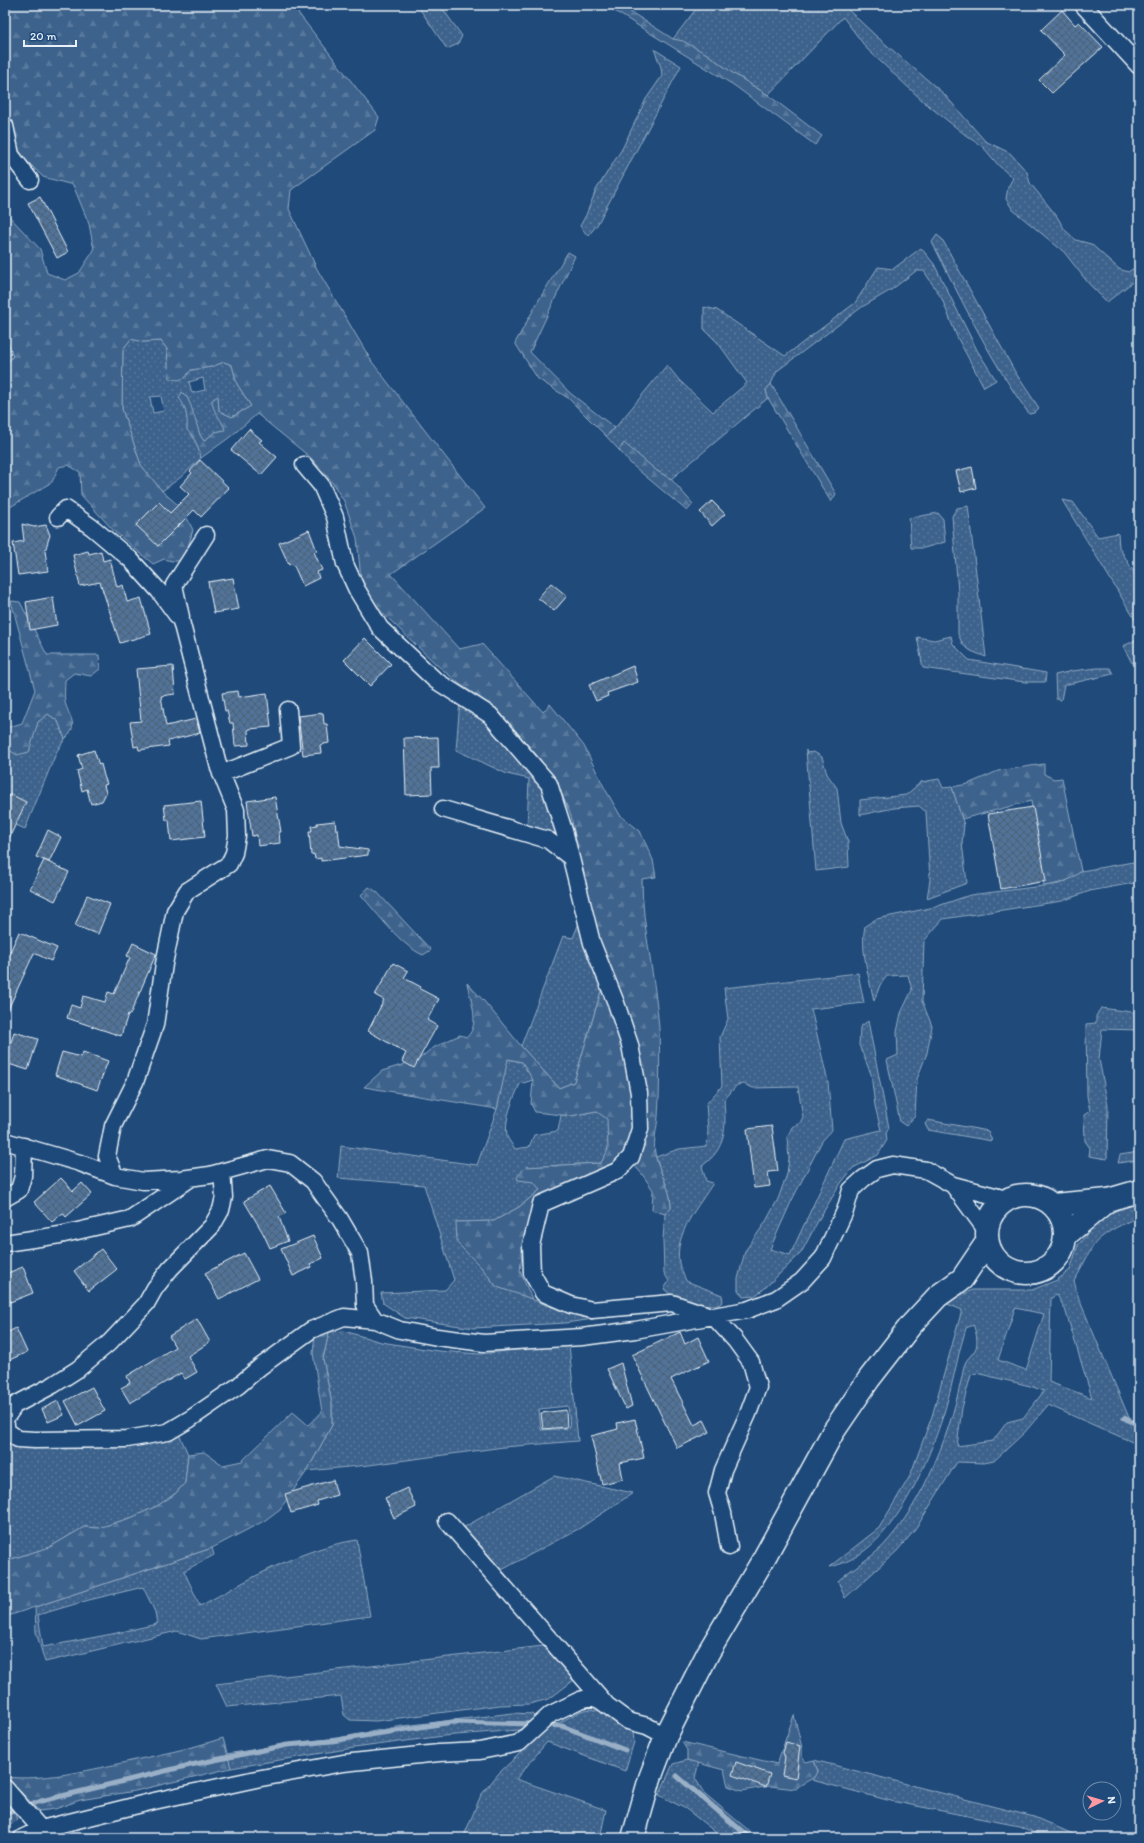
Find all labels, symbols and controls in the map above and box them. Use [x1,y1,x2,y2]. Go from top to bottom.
scale bar [24,22,76,48]
text: 20 m [30,29,57,43]
north arrow [1082,1781,1122,1821]
text: N [1105,1796,1118,1804]

